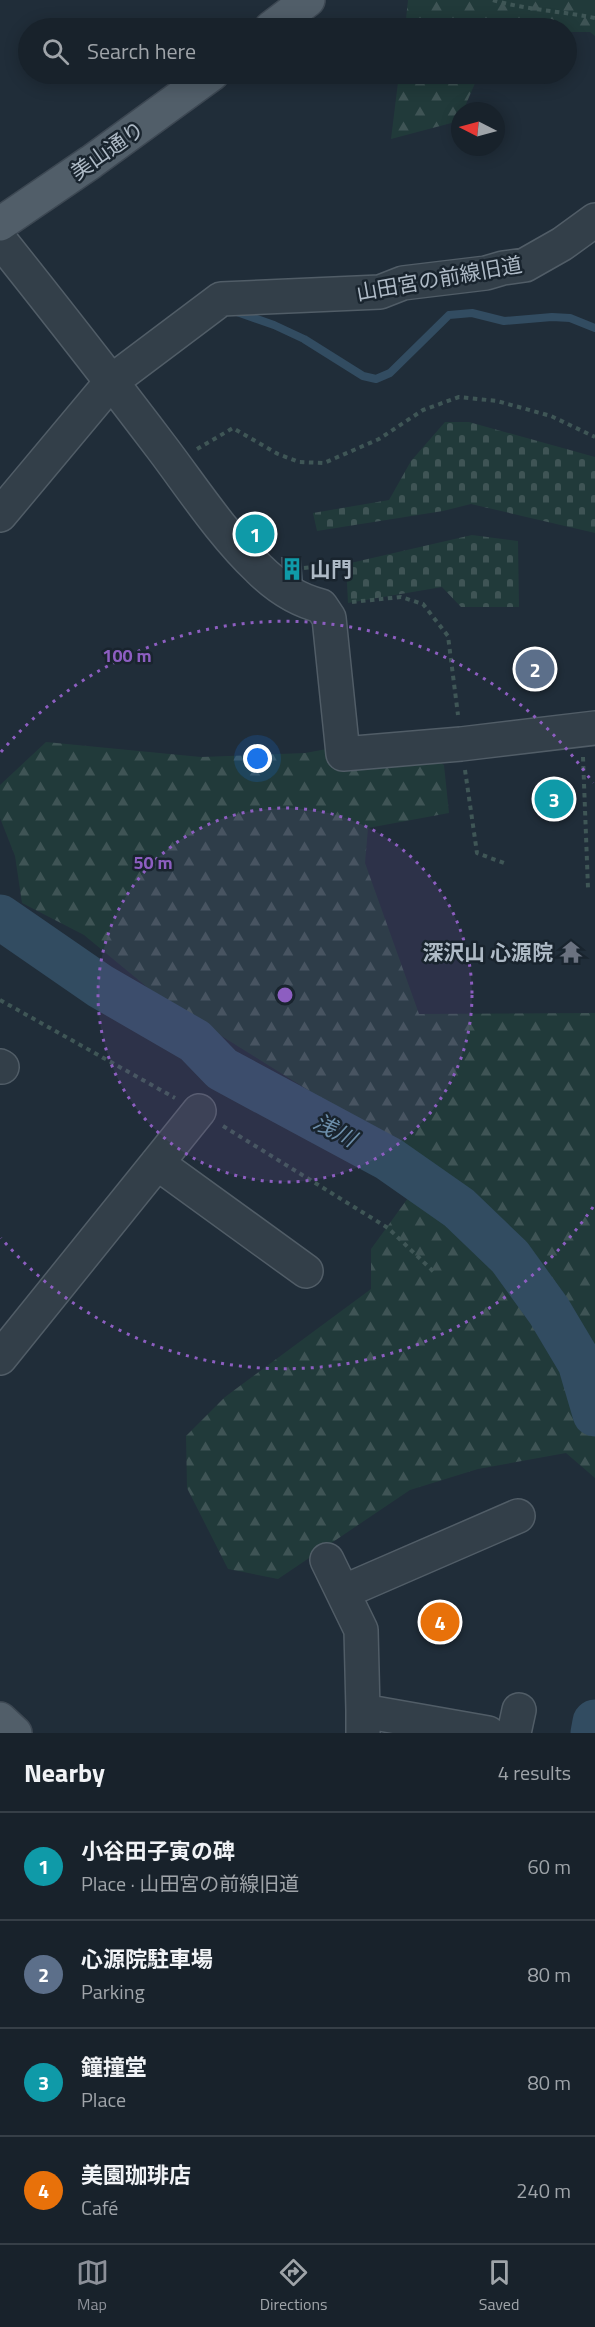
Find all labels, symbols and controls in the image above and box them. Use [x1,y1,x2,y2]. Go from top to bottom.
search box [18,18,577,84]
text: Search here [87,34,196,68]
icon: search [39,35,72,68]
north arrow [451,102,505,156]
street label: 美山通り [63,113,151,187]
street label: 山田宮の前線旧道 [353,248,525,308]
pin: 1 [236,512,274,556]
place label: 山門 [310,553,352,585]
building icon: 山門 [279,556,305,582]
text: 100 m [102,642,152,669]
pin: 2 [516,646,554,692]
your location [243,744,272,773]
pin: 3 [534,776,574,822]
text: 50 m [133,849,173,876]
place label: 深沢山 心源院 [422,936,553,968]
temple icon: 深沢山 心源院 [558,939,584,965]
centre of rings [275,985,295,1005]
water label: 浅川 [308,1105,364,1156]
pin: 4 [420,1600,460,1644]
text: Nearby [24,1753,105,1792]
text: 4 results [498,1757,571,1788]
text: 小谷田子寅の碑 [81,1834,235,1868]
text: 1 [38,1851,49,1882]
text: 60 m [527,1851,571,1882]
text: Place · 山田宮の前線旧道 [81,1868,299,1899]
text: 心源院駐車場 [81,1942,213,1976]
text: 2 [38,1959,49,1990]
text: 80 m [527,1959,571,1990]
text: Parking [81,1976,145,2007]
text: 鐘撞堂 [81,2050,147,2084]
text: 3 [38,2067,49,2098]
text: 80 m [527,2067,571,2098]
text: Place [81,2084,126,2115]
text: 美園珈琲店 [81,2158,191,2192]
text: 4 [38,2175,49,2206]
text: 240 m [516,2175,571,2206]
text: Café [81,2192,118,2223]
tab: Map [76,2256,109,2316]
tab: Directions [260,2256,328,2316]
tab: Saved [479,2256,519,2316]

